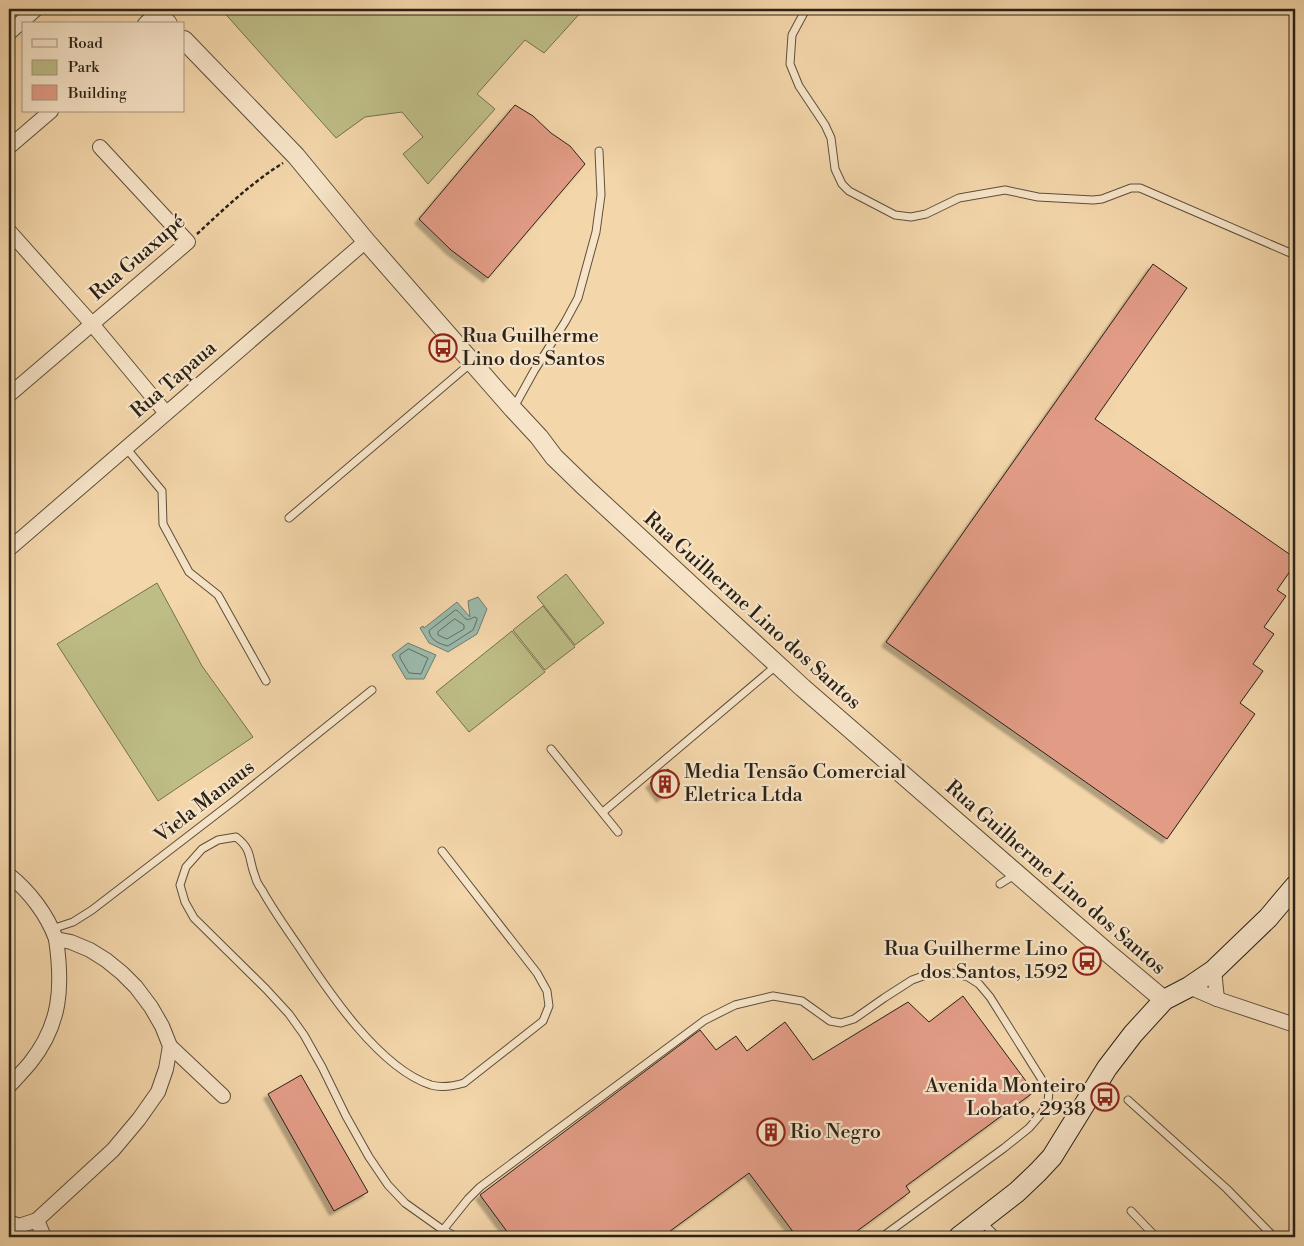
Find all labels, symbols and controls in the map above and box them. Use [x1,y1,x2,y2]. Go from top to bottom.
legend [22,22,185,112]
text: Road [68,34,103,53]
text: Park [68,58,100,77]
text: Building [67,84,127,103]
street label: Rua Guaxupé [85,210,191,306]
place label: Rua Guilherme Lino dos Santos [462,324,605,372]
bus stop icon: Rua Guilherme Lino dos Santos [428,333,458,363]
street label: Rua Tapaua [126,335,223,424]
street label: Rua Guilherme Lino dos Santos [638,507,866,715]
street label: Viela Manaus [149,755,260,849]
place label: Media Tensão Comercial Eletrica Ltda [684,760,906,808]
building icon: Media Tensão Comercial Eletrica Ltda [650,769,680,799]
street label: Rua Guilherme Lino dos Santos [940,775,1170,981]
place label: Rua Guilherme Lino dos Santos, 1592 [884,937,1068,985]
bus stop icon: Rua Guilherme Lino dos Santos, 1592 [1072,946,1102,976]
place label: Avenida Monteiro Lobato, 2938 [924,1074,1086,1122]
bus stop icon: Avenida Monteiro Lobato, 2938 [1090,1082,1120,1112]
building icon: Rio Negro [756,1117,786,1147]
place label: Rio Negro [790,1120,881,1145]

